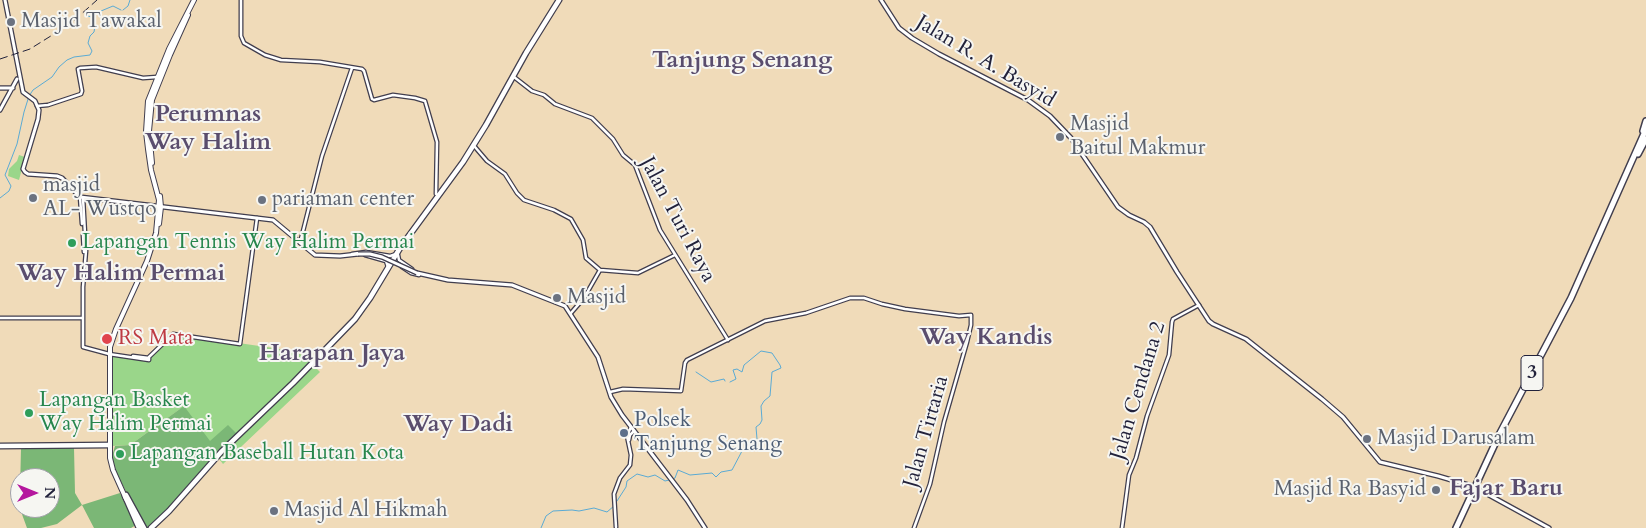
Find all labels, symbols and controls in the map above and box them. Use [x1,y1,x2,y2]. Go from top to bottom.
place label: Masjid Tawakal [21,9,162,35]
street label: Jalan R. A. Basyid [911,10,1059,114]
marker: Masjid Tawakal [5,16,17,28]
district label: Tanjung Senang [652,47,832,75]
district label: Perumnas Way Halim [145,101,271,157]
place label: Masjid Baitul Makmur [1070,112,1205,162]
marker: Masjid Baitul Makmur [1054,131,1066,143]
street label: Jalan Turi Raya [633,153,721,287]
place label: masjid AL- Wustqo [43,173,157,223]
place label: pariaman center [272,187,414,213]
marker: masjid AL- Wustqo [27,192,39,204]
marker: pariaman center [256,194,268,206]
place label: Lapangan Tennis Way Halim Permai [82,230,414,256]
marker: Lapangan Tennis Way Halim Permai [66,237,78,249]
district label: Way Halim Permai [17,260,225,288]
place label: Masjid [567,285,626,311]
marker: Masjid [551,292,563,304]
street label: Jalan Cendana 2 [1106,319,1172,463]
district label: Way Kandis [920,324,1052,352]
place label: RS Mata [118,326,193,352]
marker: RS Mata [100,332,114,346]
district label: Harapan Jaya [259,340,405,368]
road number: 3 [1521,356,1543,390]
street label: Jalan Tirtaria [899,373,955,491]
place label: Lapangan Basket Way Halim Permai [39,388,212,438]
marker: Lapangan Basket Way Halim Permai [23,407,35,419]
place label: Polsek Tanjung Senang [634,408,782,458]
district label: Way Dadi [403,411,513,439]
place label: Masjid Darusalam [1377,426,1535,452]
marker: Polsek Tanjung Senang [618,427,630,439]
marker: Masjid Darusalam [1361,433,1373,445]
place label: Lapangan Baseball Hutan Kota [130,441,404,467]
marker: Lapangan Baseball Hutan Kota [114,448,126,460]
north arrow [10,468,60,518]
district label: Fajar Baru [1449,475,1563,503]
place label: Masjid Ra Basyid [1274,477,1426,503]
marker: Masjid Ra Basyid [1430,484,1442,496]
text: N [40,487,59,499]
place label: Masjid Al Hikmah [284,498,447,524]
marker: Masjid Al Hikmah [268,505,280,517]

